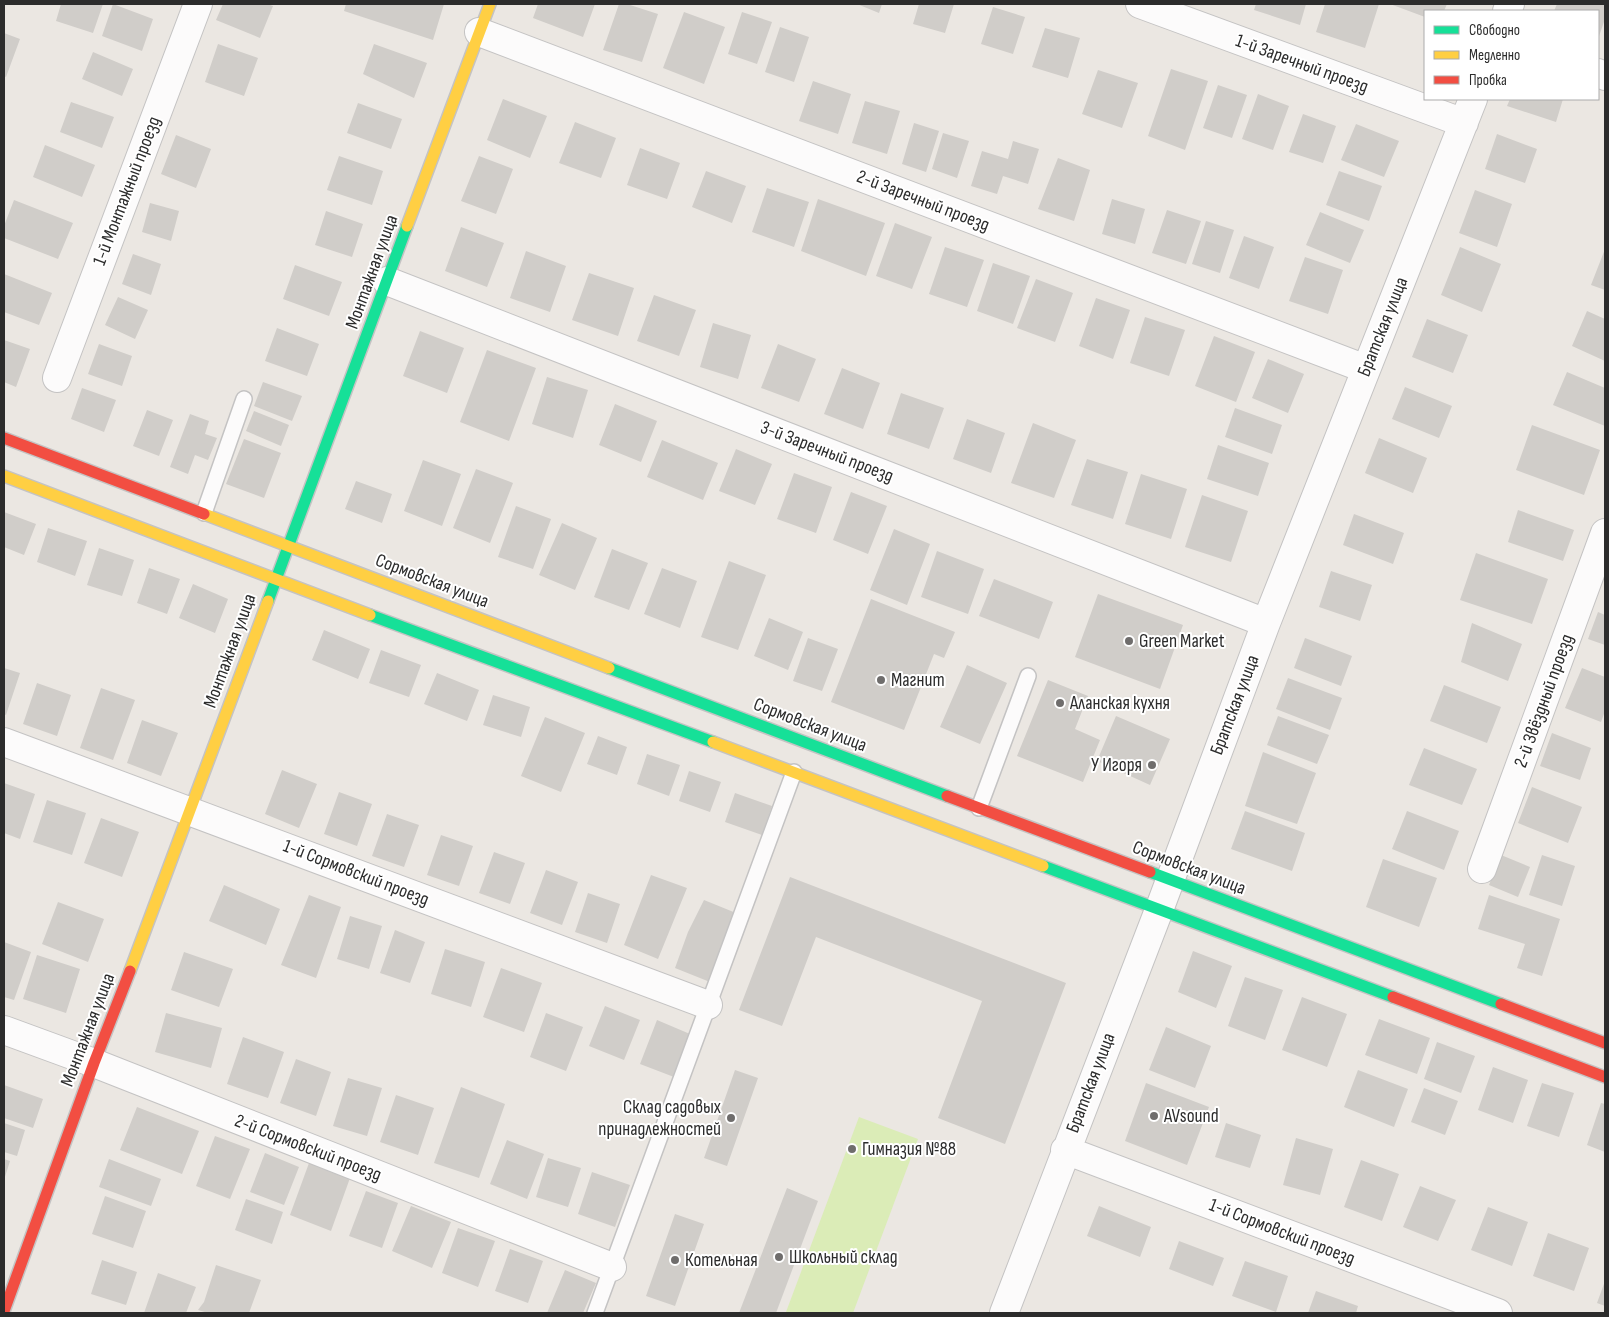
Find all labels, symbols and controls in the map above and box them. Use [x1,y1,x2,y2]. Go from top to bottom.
legend [1424,10,1599,100]
text: Свободно [1469,21,1520,40]
street label: 1-й Заречный проезд [1233,29,1371,99]
text: Медленно [1469,46,1520,65]
text: Пробка [1469,71,1507,90]
street label: 1-й Монтажный проезд [88,113,166,269]
street label: 2-й Заречный проезд [853,165,993,237]
street label: Монтажная улица [341,212,403,332]
street label: Братская улица [1353,274,1413,380]
street label: 3-й Заречный проезд [757,416,897,488]
street label: Сормовская улица [372,549,492,613]
street label: Монтажная улица [199,591,261,711]
place label: Green Market [1139,630,1225,653]
street label: 2-й Звёздный проезд [1509,631,1579,771]
marker: Green Market [1123,635,1135,647]
street label: Братская улица [1205,652,1265,758]
place label: Магнит [891,669,945,692]
marker: Магнит [875,674,887,686]
place label: Аланская кухня [1069,692,1170,715]
street label: Сормовская улица [750,693,870,757]
marker: Аланская кухня [1054,697,1066,709]
place label: У Игоря [1091,754,1142,777]
marker: У Игоря [1146,759,1158,771]
street label: 1-й Сормовский проезд [280,835,432,911]
street label: Сормовская улица [1129,836,1249,900]
street label: Монтажная улица [56,970,120,1090]
street label: Братская улица [1061,1030,1121,1136]
place label: Склад садовых принадлежностей [598,1096,721,1141]
place label: AVsound [1163,1105,1219,1128]
street label: 2-й Сормовский проезд [231,1109,385,1187]
marker: AVsound [1148,1110,1160,1122]
marker: Склад садовых принадлежностей [725,1112,737,1124]
place label: Гимназия №88 [862,1138,956,1161]
marker: Гимназия №88 [846,1143,858,1155]
street label: 1-й Сормовский проезд [1206,1194,1358,1270]
place label: Школьный склад [789,1246,898,1269]
place label: Котельная [685,1249,758,1272]
marker: Школьный склад [773,1251,785,1263]
marker: Котельная [669,1254,681,1266]

